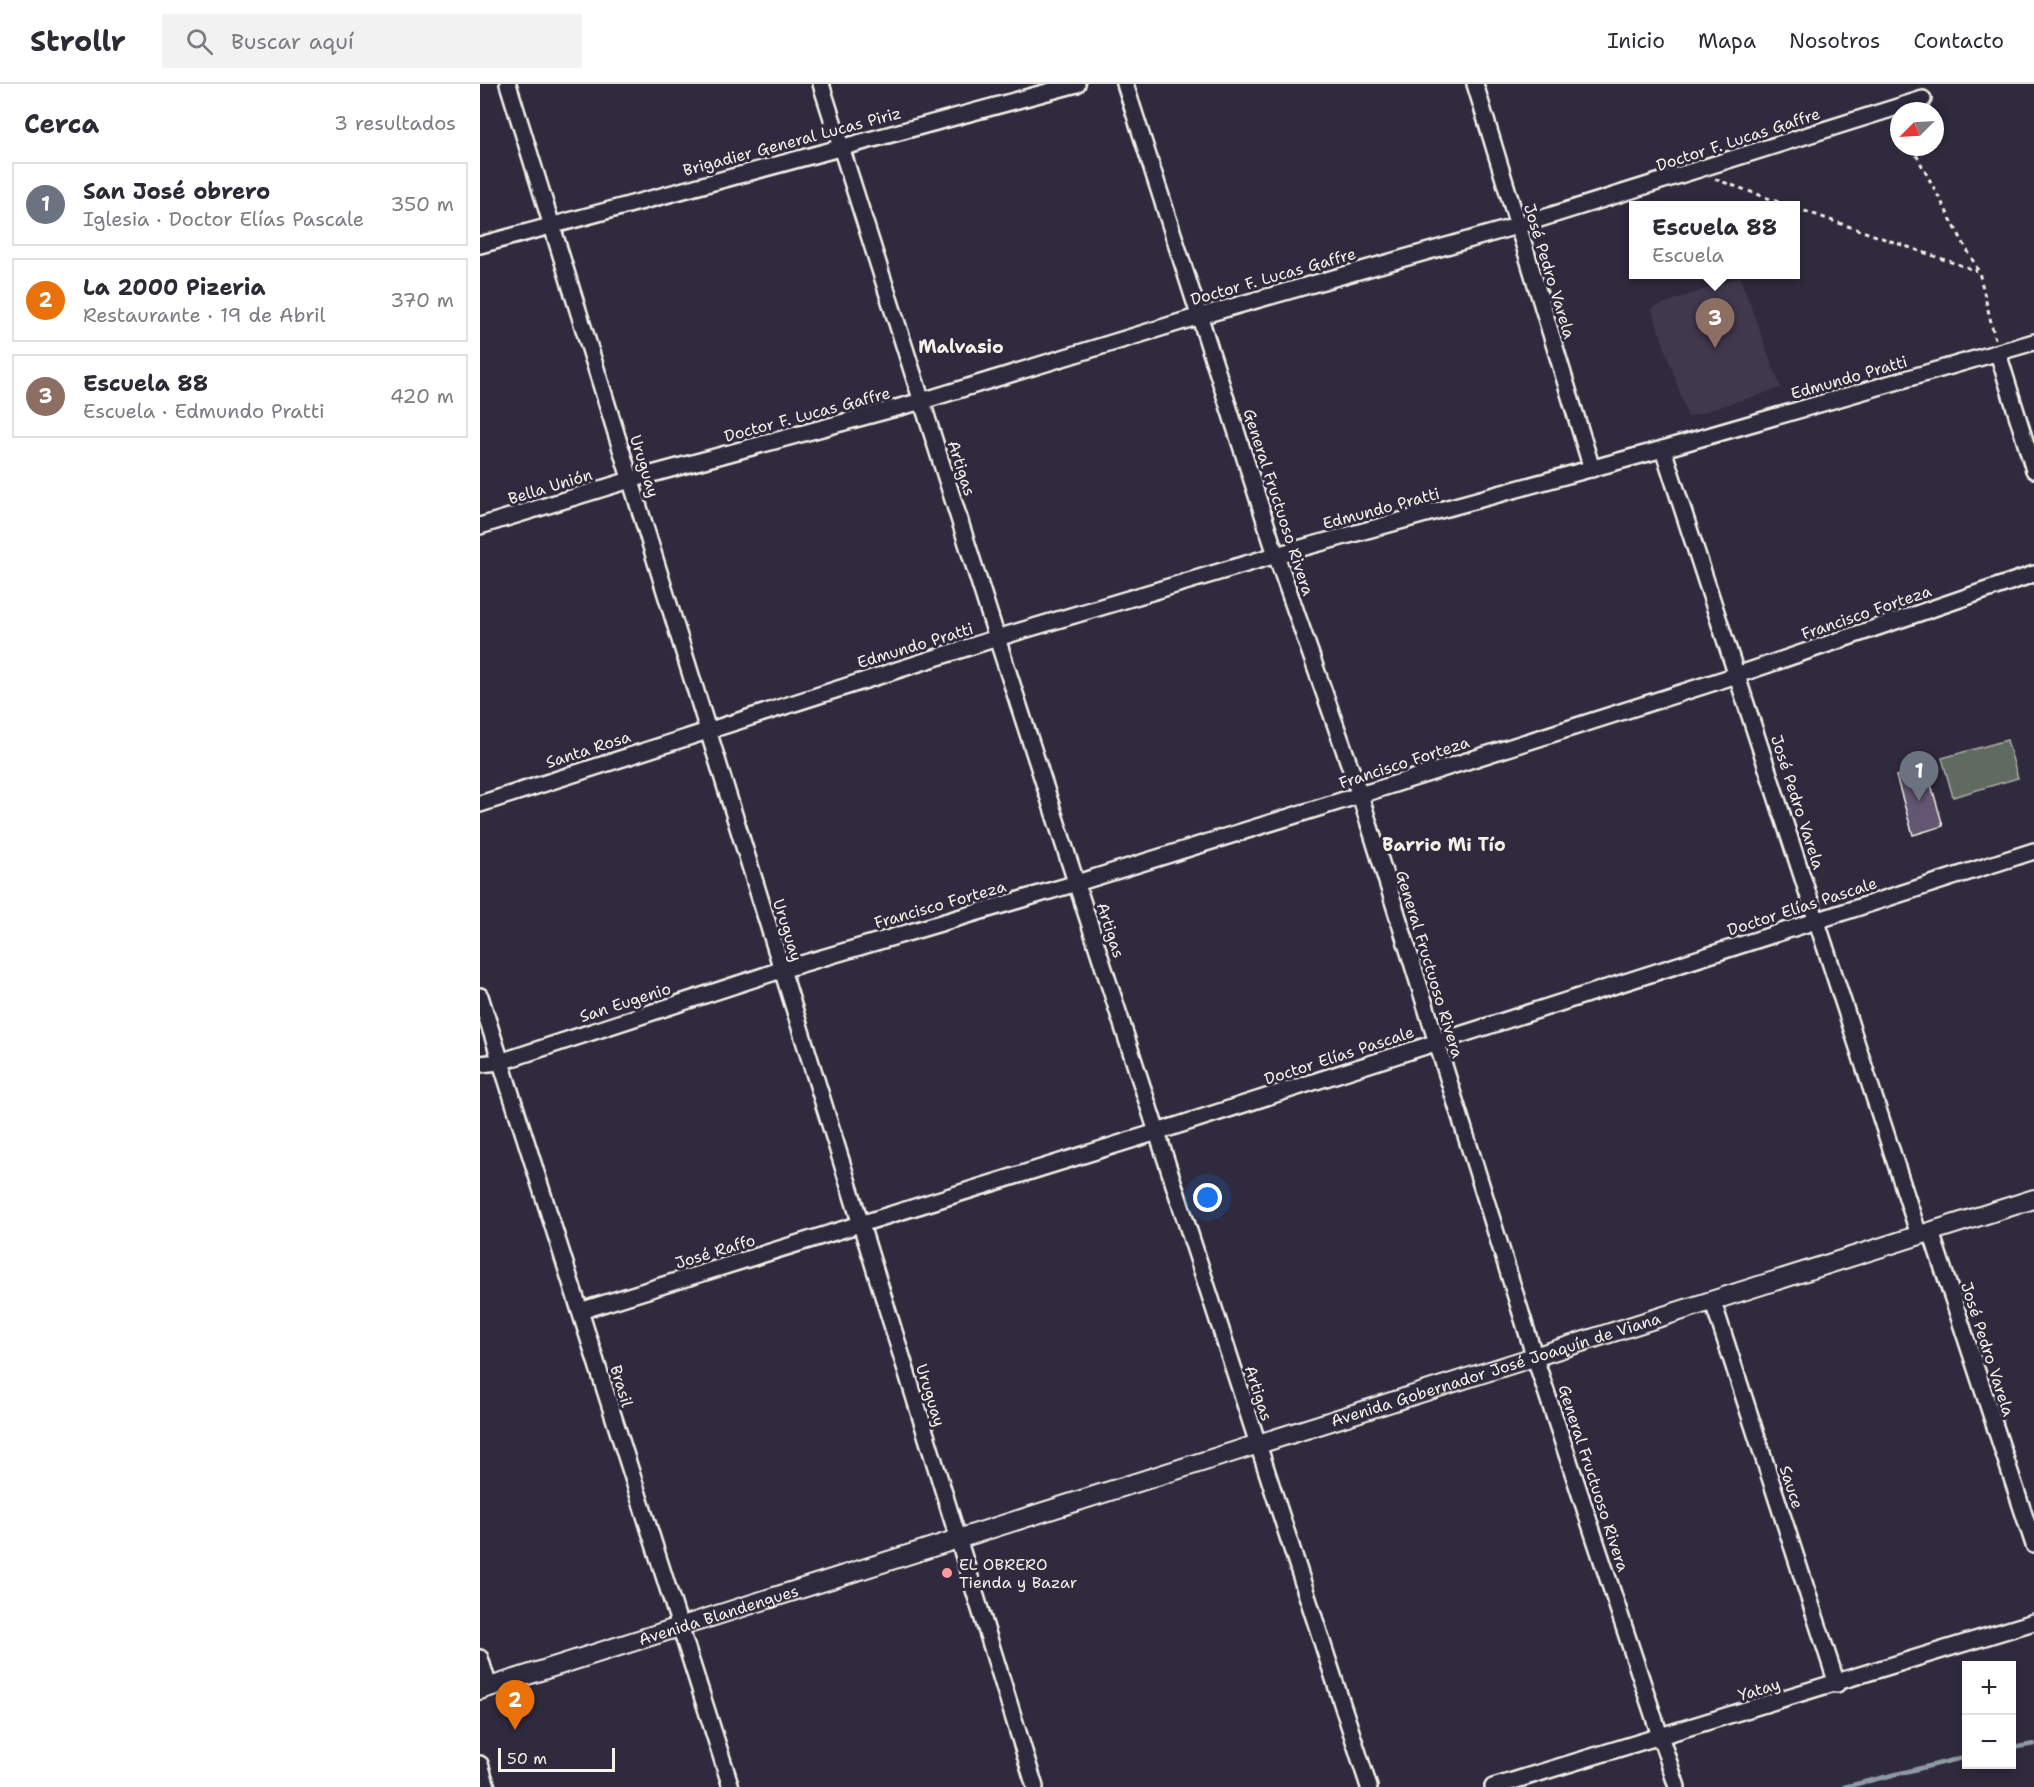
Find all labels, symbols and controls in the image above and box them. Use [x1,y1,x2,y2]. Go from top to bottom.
search box [162,14,582,68]
text: Strollr [30,22,126,60]
icon: search [183,25,216,58]
text: Buscar aquí [231,27,354,56]
text: Inicio [1607,27,1665,55]
text: Mapa [1698,27,1756,55]
text: Nosotros [1789,27,1880,55]
text: Contacto [1913,27,2004,55]
street label: Brigadier General Lucas Piriz [681,102,904,181]
north arrow [1890,102,1944,156]
street label: Doctor F. Lucas Gaffre [1654,103,1823,176]
text: Cerca [24,106,99,141]
text: 3 resultados [334,110,456,136]
text: San José obrero [83,177,270,206]
text: 1 [41,191,50,217]
text: 350 m [390,191,454,217]
street label: José Pedro Varela [1519,201,1580,341]
popup [1629,201,1800,279]
text: Iglesia · Doctor Elías Pascale [83,206,364,232]
text: Escuela 88 [1652,213,1777,242]
text: Escuela [1652,242,1724,268]
street label: Doctor F. Lucas Gaffre [1188,243,1358,310]
text: La 2000 Pizeria [83,273,266,302]
text: 2 [39,287,53,313]
text: 370 m [390,287,454,313]
pin: 3 [1696,298,1734,348]
text: Restaurante · 19 de Abril [83,302,326,328]
district label: Malvasio [918,335,1004,359]
street label: Edmundo Pratti [1788,351,1910,404]
text: Escuela 88 [83,369,208,398]
street label: Doctor F. Lucas Gaffre [722,382,893,447]
text: 3 [39,383,53,409]
text: 420 m [390,383,454,409]
text: Escuela · Edmundo Pratti [83,398,325,424]
street label: General Fructuoso Rivera [1238,406,1319,598]
street label: Uruguay [625,432,664,500]
street label: Artigas [943,438,980,499]
street label: Bella Unión [505,464,595,509]
street label: Edmundo Pratti [1320,483,1442,534]
street label: Francisco Forteza [1798,580,1934,645]
street label: Edmundo Pratti [855,618,976,673]
street label: Santa Rosa [543,726,633,773]
street label: Francisco Forteza [1336,731,1472,793]
street label: José Pedro Varela [1766,732,1829,872]
pin: 1 [1900,752,1938,801]
district label: Barrio Mi Tío [1382,833,1506,857]
street label: General Fructuoso Rivera [1391,868,1468,1061]
street label: Doctor Elías Pascale [1725,872,1880,941]
street label: Francisco Forteza [872,876,1008,933]
street label: Uruguay [768,896,807,964]
street label: Artigas [1092,900,1129,961]
street label: San Eugenio [577,978,673,1027]
street label: Doctor Elías Pascale [1262,1021,1417,1090]
your location [1193,1183,1222,1212]
street label: José Raffo [673,1229,758,1274]
street label: José Pedro Varela [1956,1279,2019,1419]
street label: Avenida Gobernador José Joaquín de Viana [1328,1308,1663,1432]
street label: Uruguay [911,1361,950,1429]
street label: Brasil [605,1363,638,1410]
street label: Artigas [1240,1363,1277,1424]
street label: General Fructuoso Rivera [1553,1382,1634,1574]
street label: Sauce [1775,1463,1808,1512]
place label: EL OBRERO Tienda y Bazar [959,1554,1077,1593]
marker: EL OBRERO Tienda y Bazar [940,1566,954,1580]
street label: Avenida Blandengues [636,1580,801,1650]
map controls [1962,1661,2016,1769]
button: + [1962,1661,2016,1715]
street label: Yatay [1735,1673,1783,1706]
pin: 2 [495,1680,534,1730]
button: − [1962,1715,2016,1769]
scale bar [498,1745,615,1772]
text: 50 m [507,1748,547,1769]

